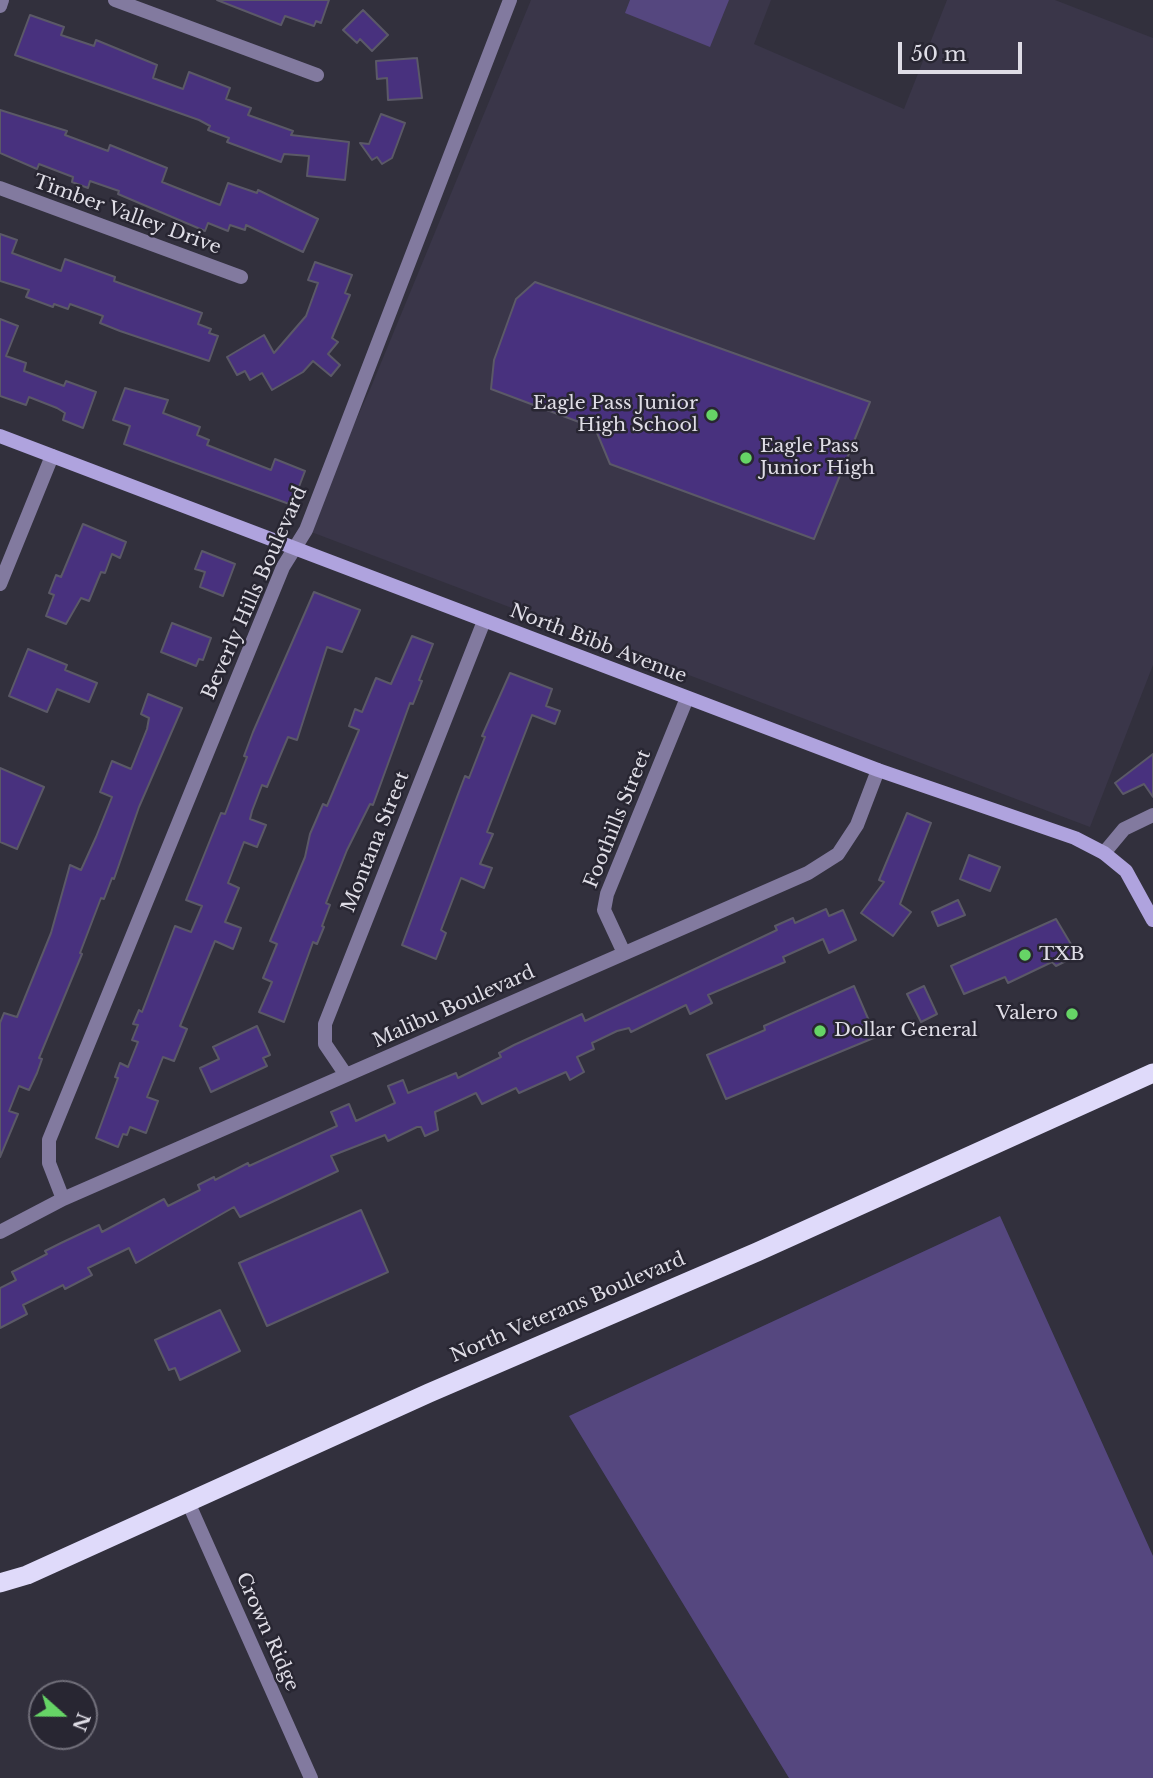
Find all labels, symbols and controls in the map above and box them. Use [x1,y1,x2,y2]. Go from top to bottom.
scale bar [901,28,1025,72]
text: 50 m [911,41,966,67]
street label: Timber Valley Drive [30,170,224,260]
place label: Eagle Pass Junior High School [533,393,698,437]
marker: Eagle Pass Junior High School [704,407,720,423]
place label: Eagle Pass Junior High [760,436,875,480]
marker: Eagle Pass Junior High [738,450,754,466]
street label: Beverly Hills Boulevard [198,483,312,703]
street label: North Bibb Avenue [506,600,690,688]
street label: Foothills Street [580,747,656,891]
street label: Montana Street [337,768,415,916]
place label: TXB [1039,944,1084,966]
marker: TXB [1017,947,1033,963]
street label: Malibu Boulevard [370,961,538,1053]
place label: Valero [996,1003,1058,1025]
marker: Valero [1064,1006,1080,1022]
place label: Dollar General [834,1020,978,1042]
marker: Dollar General [812,1023,828,1039]
street label: North Veterans Boulevard [447,1248,689,1368]
street label: Crown Ridge [231,1569,303,1695]
north arrow [28,1680,98,1750]
text: N [67,1710,95,1734]

